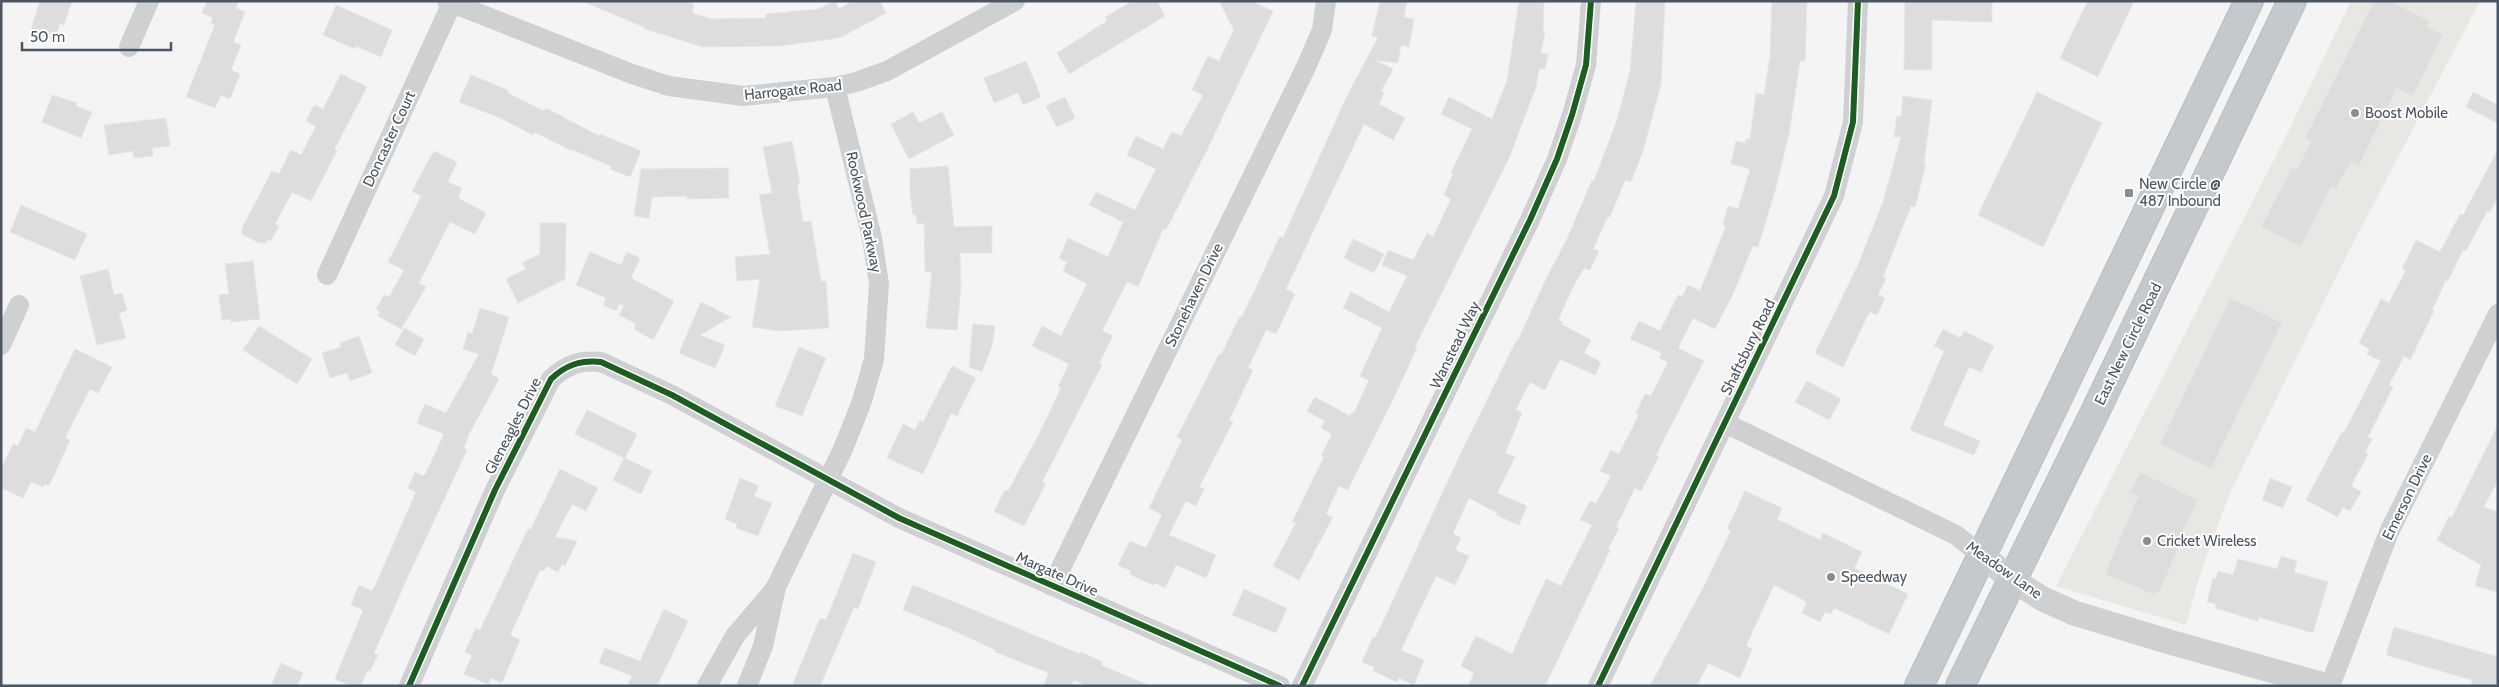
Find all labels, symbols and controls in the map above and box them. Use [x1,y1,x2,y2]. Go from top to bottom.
scale bar [22,20,171,52]
text: 50 m [30,28,65,46]
street label: Harrogate Road [743,76,843,104]
street label: Doncaster Court [359,88,419,190]
place label: Boost Mobile [2365,104,2448,122]
marker: Boost Mobile [2349,107,2361,119]
street label: Rookwood Parkway [842,150,886,275]
place label: New Circle @ 487 Inbound [2139,175,2221,210]
marker: New Circle @ 487 Inbound [2123,187,2135,199]
street label: Stonehaven Drive [1161,240,1227,350]
street label: East New Circle Road [2091,280,2165,408]
street label: Shaftsbury Road [1717,296,1779,398]
street label: Wanstead Way [1426,298,1484,392]
street label: Gleneagles Drive [481,374,545,477]
street label: Emerson Drive [2378,451,2436,543]
place label: Cricket Wireless [2157,532,2256,550]
marker: Cricket Wireless [2141,535,2153,547]
street label: Meadow Lane [1963,537,2046,603]
street label: Margate Drive [1013,548,1101,600]
place label: Speedway [1841,568,1907,586]
marker: Speedway [1825,571,1837,583]

